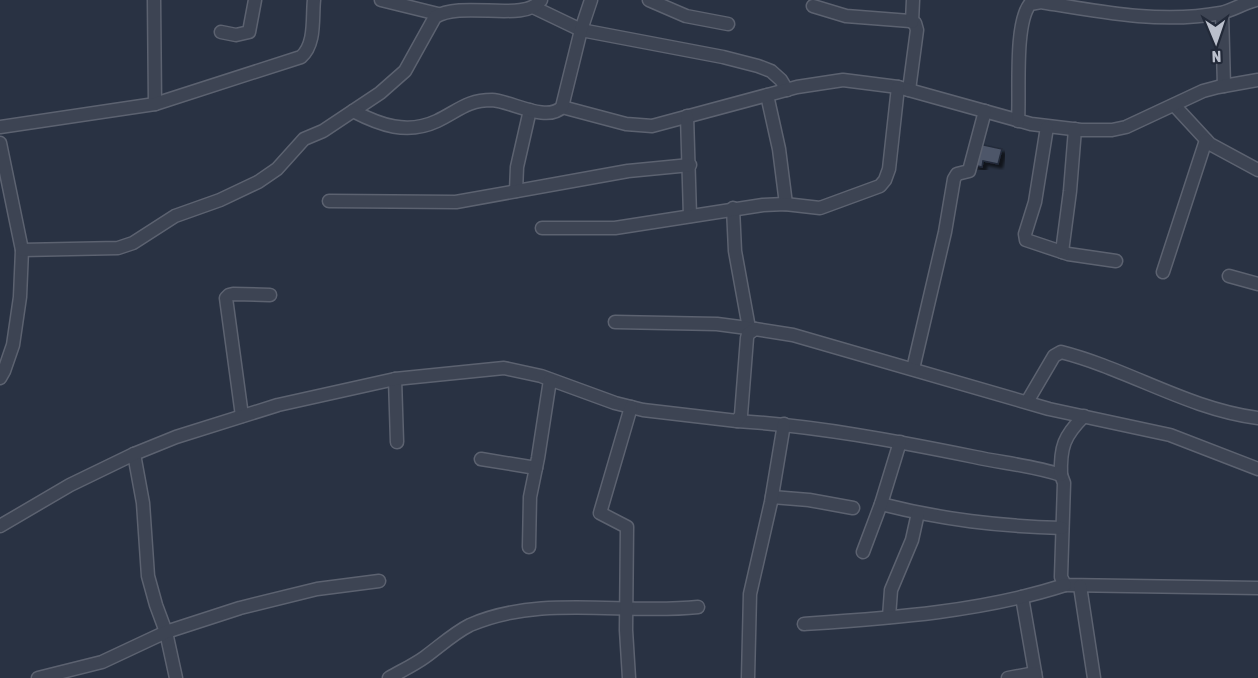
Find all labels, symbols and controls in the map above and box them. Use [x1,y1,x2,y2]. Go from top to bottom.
north arrow [1186,12,1246,72]
text: N [1211,48,1222,66]

